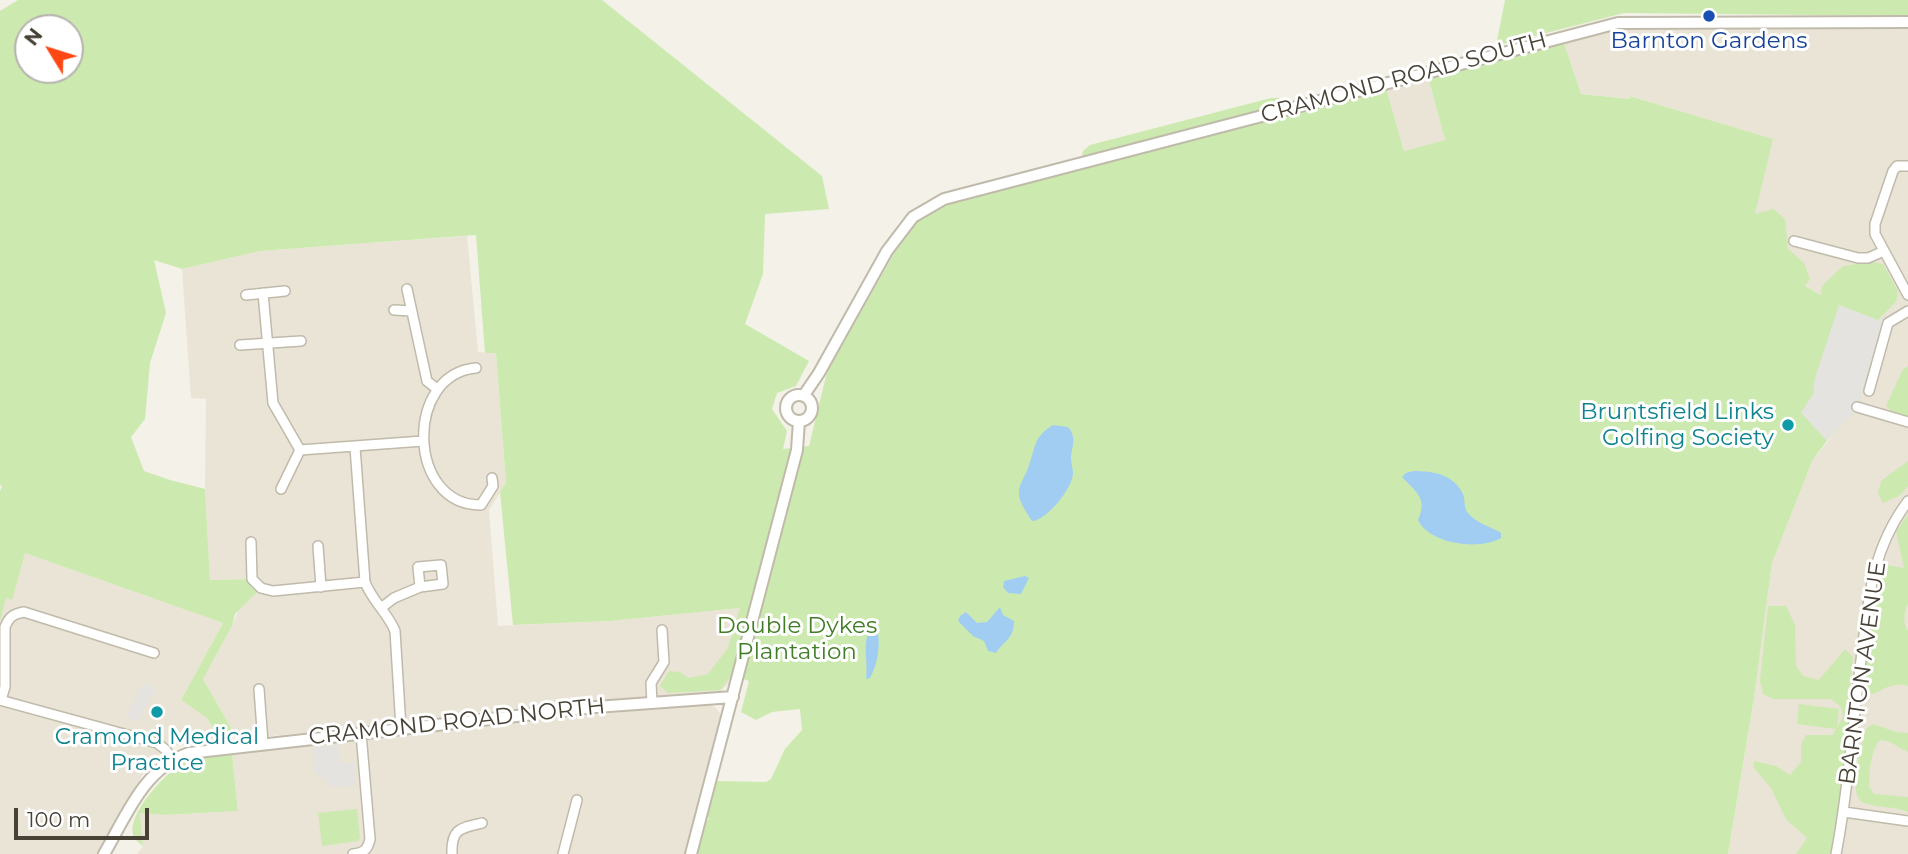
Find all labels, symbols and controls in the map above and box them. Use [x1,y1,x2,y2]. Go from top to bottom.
marker: Barnton Gardens [1701,8,1717,24]
north arrow [14,14,84,84]
text: N [20,24,47,50]
street label: CRAMOND ROAD SOUTH [1258,27,1550,129]
place label: Barnton Gardens [1611,27,1807,55]
place label: Bruntsfield Links Golfing Society [1580,398,1774,452]
marker: Bruntsfield Links Golfing Society [1780,417,1796,433]
street label: BARNTON AVENUE [1834,560,1892,786]
park label: Double Dykes Plantation [717,612,877,666]
street label: CRAMOND ROAD NORTH [307,693,607,751]
marker: Cramond Medical Practice [149,704,165,720]
place label: Cramond Medical Practice [55,723,259,777]
scale bar [18,794,152,838]
text: 100 m [27,807,90,832]

